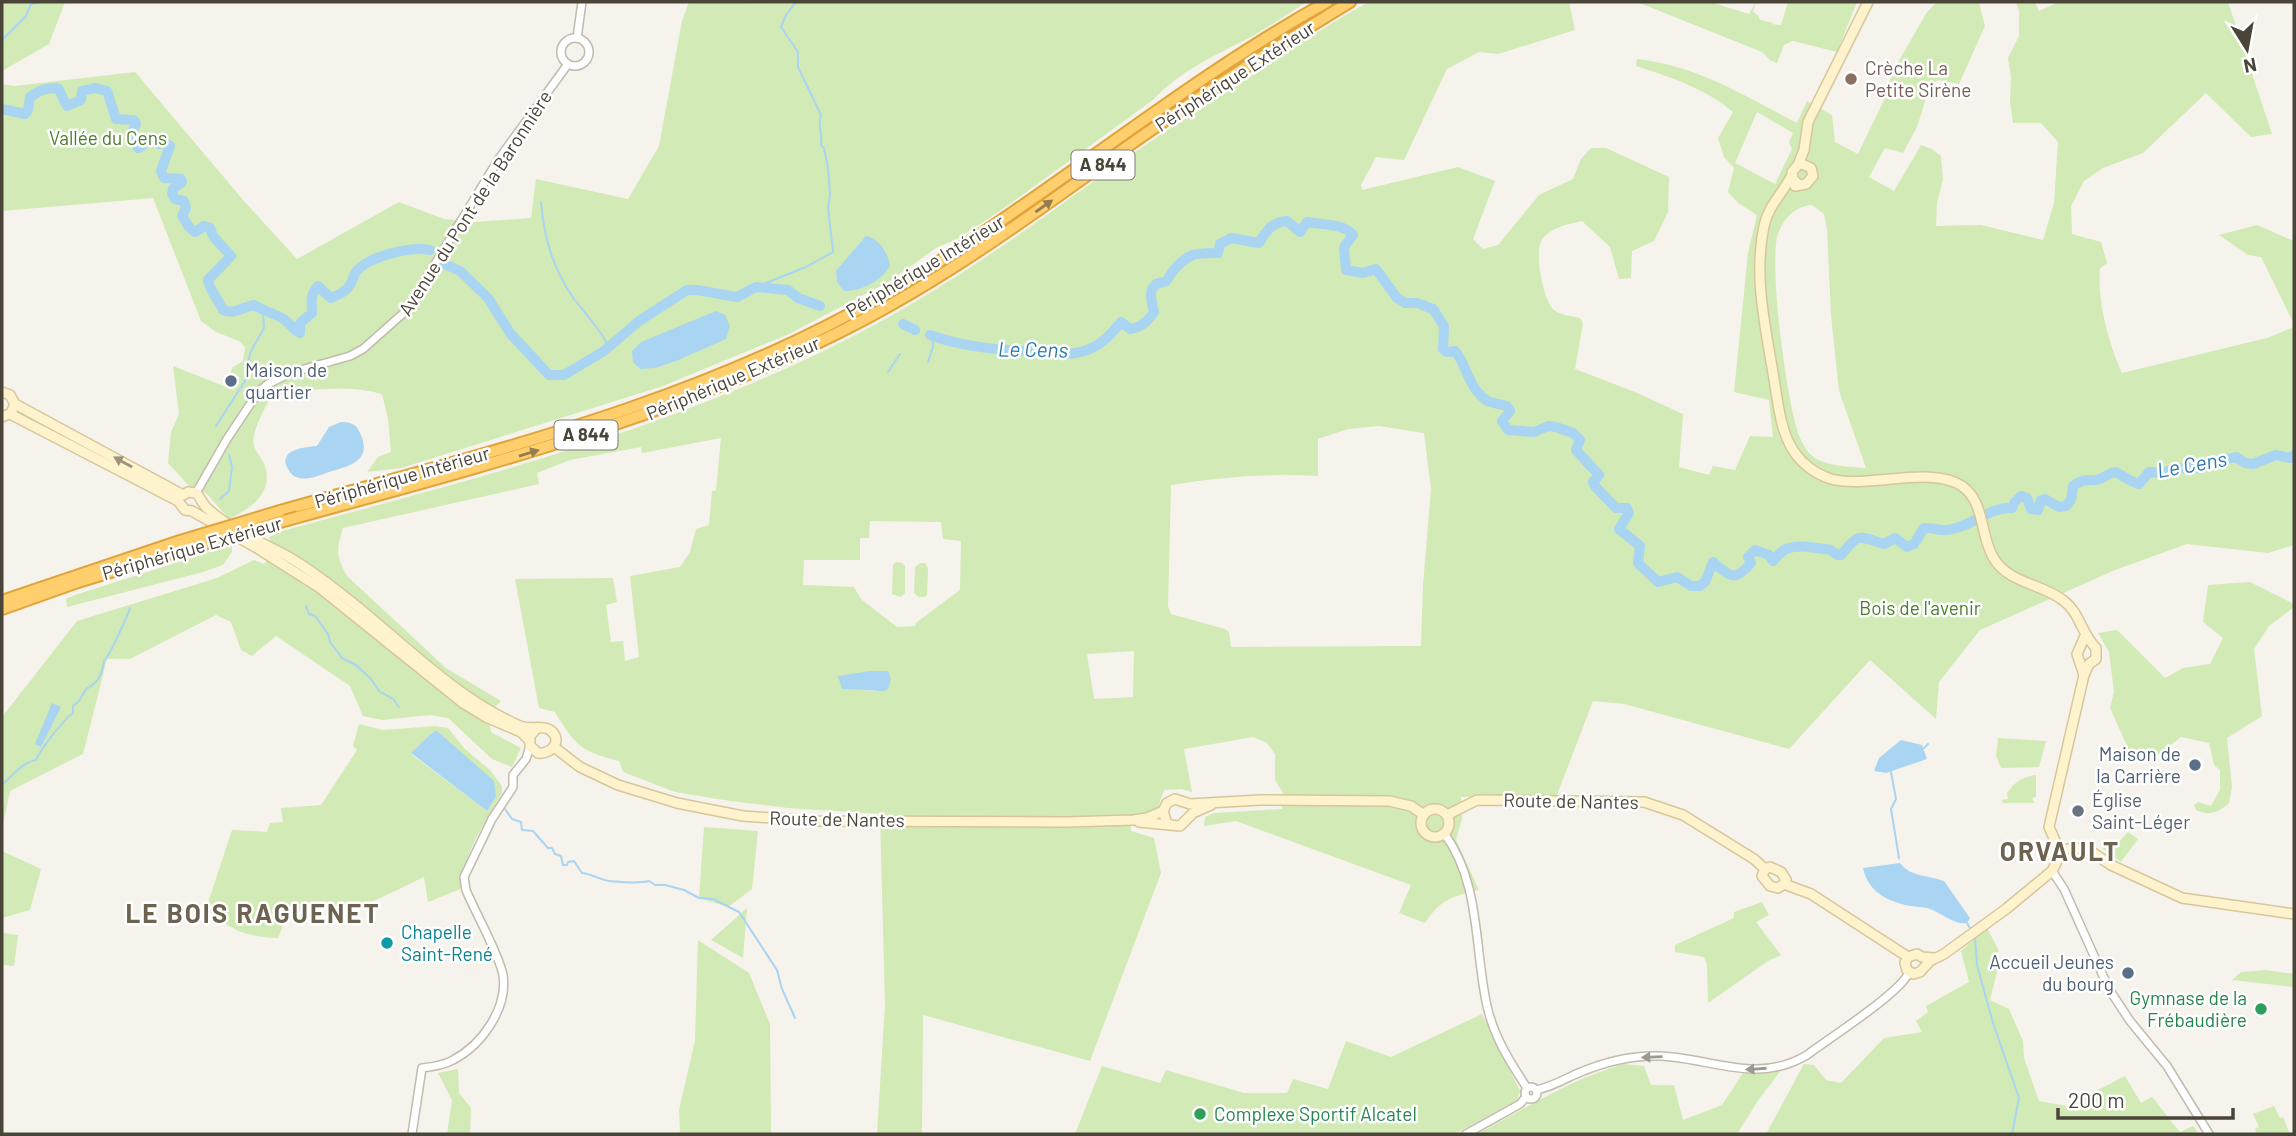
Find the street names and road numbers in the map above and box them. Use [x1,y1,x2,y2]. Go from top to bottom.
street label: Périphérique Extérieur [1150,15,1319,136]
street label: Avenue du Pont de la Baronnière [393,86,556,320]
road number: A 844 [1072,150,1134,180]
street label: Périphérique Intérieur [841,209,1008,322]
street label: Périphérique Extérieur [643,331,823,424]
road number: A 844 [554,421,618,450]
street label: Périphérique Intérieur [312,441,492,512]
street label: Périphérique Extérieur [99,511,285,584]
street label: Route de Nantes [1503,788,1639,813]
street label: Route de Nantes [769,806,905,831]

